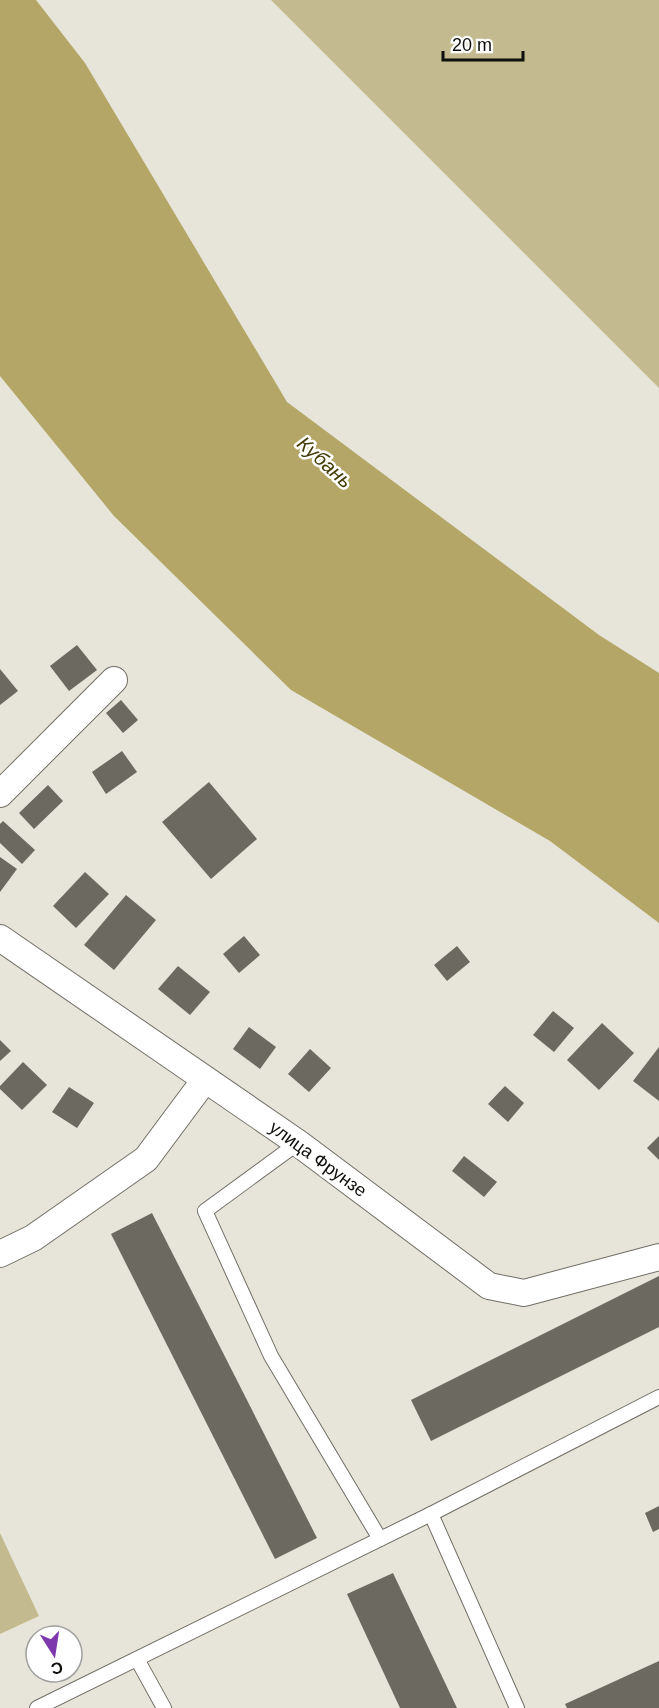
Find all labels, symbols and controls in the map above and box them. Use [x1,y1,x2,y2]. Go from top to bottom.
scale bar [443,24,522,62]
text: 20 m [452,35,492,55]
water label: Кубань [293,432,357,492]
street label: улица Фрунзе [266,1117,370,1201]
north arrow [24,1624,84,1684]
text: С [49,1659,64,1678]

